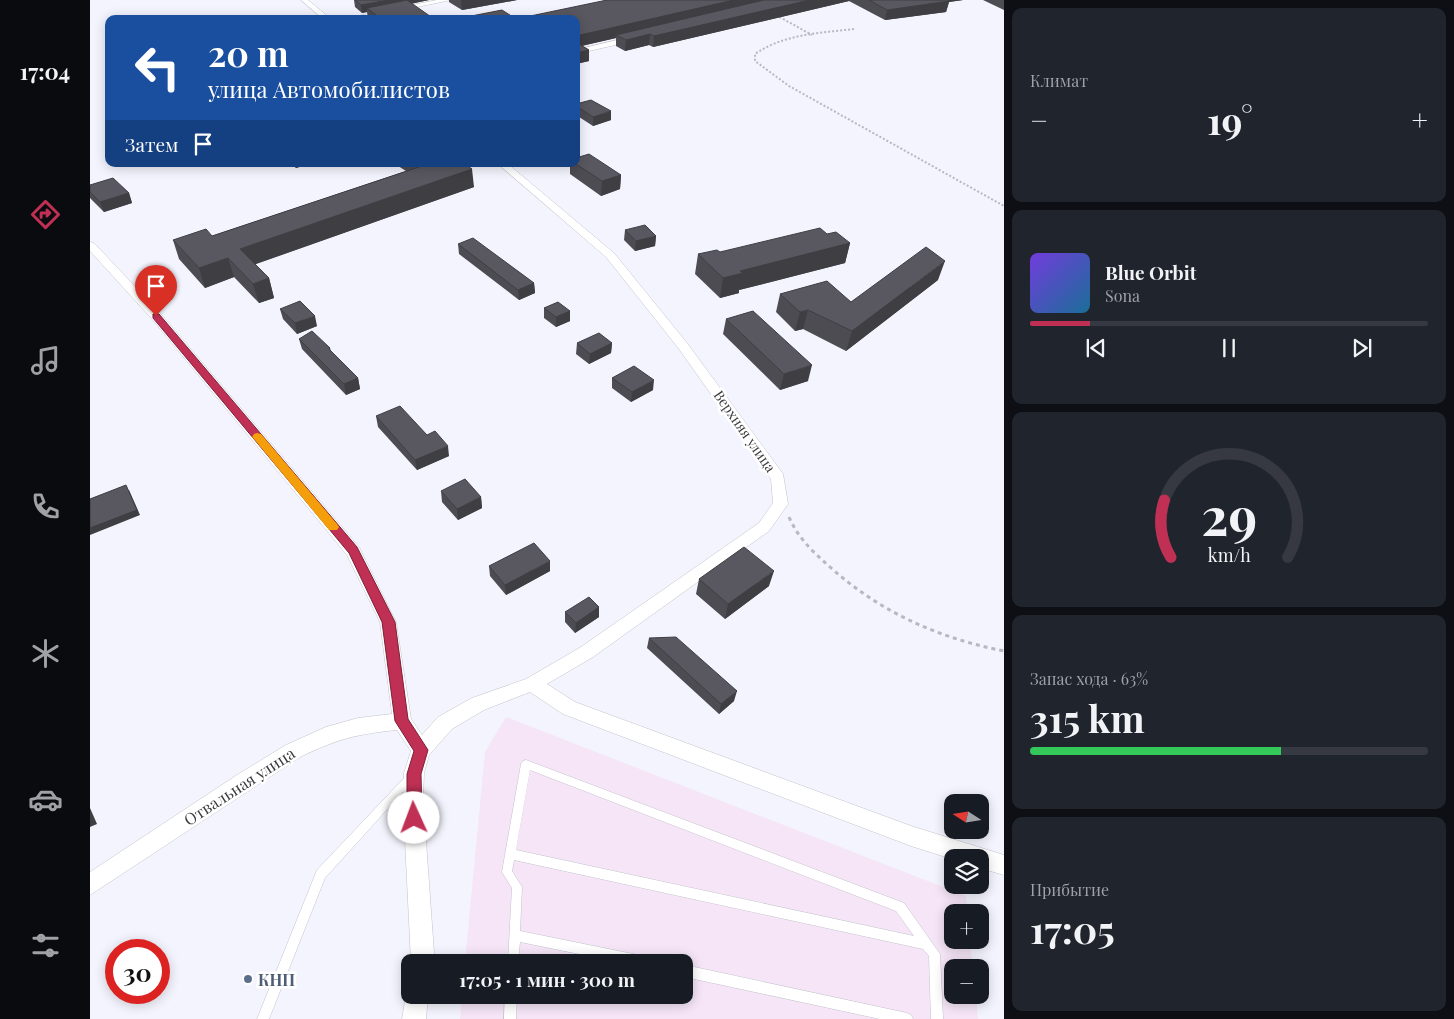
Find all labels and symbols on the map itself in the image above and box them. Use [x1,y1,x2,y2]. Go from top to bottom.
pin [135,265,177,316]
street label: Верхняя улица [710,386,780,476]
street label: Отвальная улица [179,742,299,830]
position arrow [387,791,439,843]
north arrow [944,794,989,839]
speed limit sign: 30 [105,939,170,1004]
place label: КНП [258,969,295,990]
marker: КНП [242,973,254,985]

